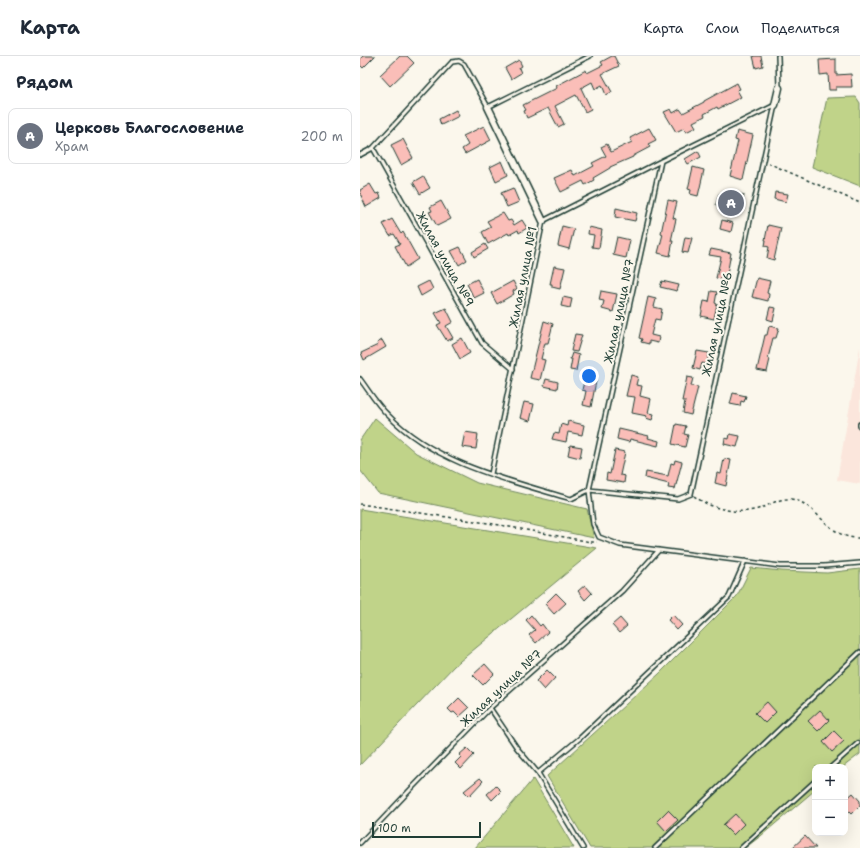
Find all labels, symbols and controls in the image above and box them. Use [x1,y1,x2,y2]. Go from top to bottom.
text: Карта [20,15,80,40]
text: Карта [643,19,684,37]
text: Слои [706,19,739,37]
text: Поделиться [761,19,840,37]
text: Рядом [16,71,73,93]
text: Церковь Благословение [55,118,244,138]
text: A [25,128,35,145]
text: 200 m [301,128,343,145]
text: Храм [55,138,89,155]
pin: A [718,188,744,218]
street label: Жилая улица №9 [412,209,478,309]
street label: Жилая улица №1 [505,225,541,329]
street label: Жилая улица №7 [600,257,638,365]
street label: Жилая улица №6 [698,270,736,378]
your location [579,366,599,386]
street label: Жилая улица №7 [457,646,545,730]
map controls [812,764,848,836]
button: + [812,764,848,800]
button: − [812,800,848,836]
scale bar [372,820,481,839]
text: 100 m [378,821,411,836]

